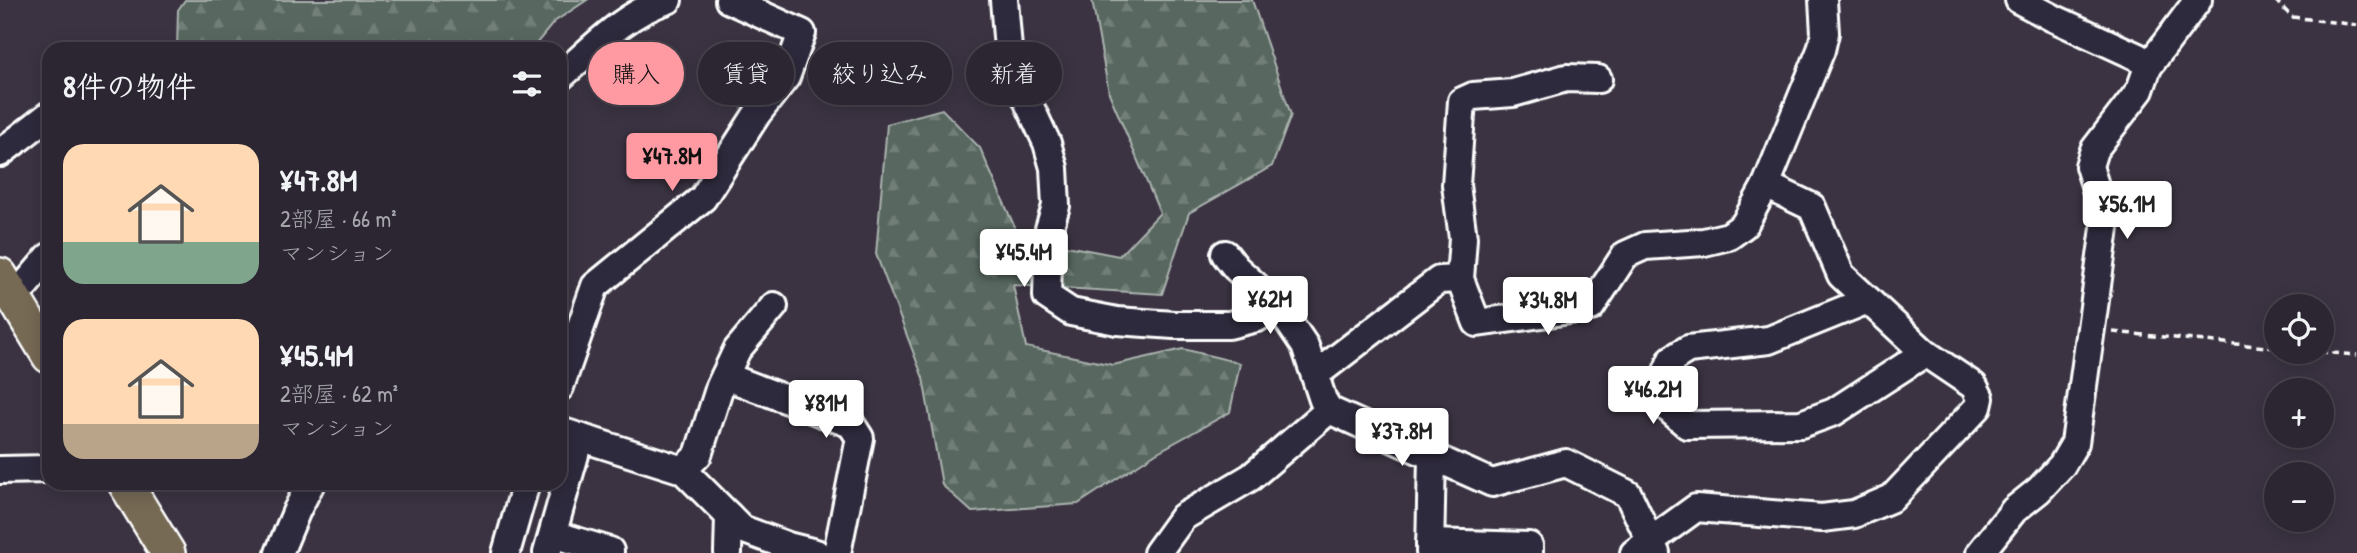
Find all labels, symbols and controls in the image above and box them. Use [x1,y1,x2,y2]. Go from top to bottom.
chip: 購入 [588,42,684,105]
chip: 賃貸 [698,42,794,105]
chip: 絞り込み [808,42,952,105]
chip: 新着 [966,42,1062,105]
icon: filters [508,65,546,103]
text: 8件の物件 [63,66,196,106]
pin: ¥47.8M [615,134,729,193]
text: ¥47.8M [642,140,702,171]
text: ¥47.8M [280,160,357,200]
icon: home [119,172,203,256]
pin: ¥56.1M [2070,182,2184,241]
text: ¥56.1M [2099,188,2155,219]
text: 2部屋 · 66 m² [280,203,397,234]
pin: ¥45.4M [967,230,1081,289]
text: ¥45.4M [996,236,1052,267]
text: マンション [280,237,394,268]
pin: ¥62M [1229,276,1311,336]
pin: ¥34.8M [1491,278,1605,337]
text: ¥62M [1248,283,1292,314]
text: ¥34.8M [1519,284,1577,315]
map controls [2264,294,2334,532]
button: locate [2264,294,2334,364]
text: ¥45.4M [280,335,353,375]
icon: home [119,347,203,431]
pin: ¥46.2M [1596,366,1710,426]
text: ¥46.2M [1624,373,1682,404]
text: 2部屋 · 62 m² [280,378,398,409]
button: + [2264,378,2334,448]
pin: ¥81M [785,380,867,440]
text: ¥81M [805,387,847,418]
pin: ¥37.8M [1345,408,1459,468]
text: マンション [280,412,394,443]
text: ¥37.8M [1372,415,1432,446]
button: − [2264,462,2334,532]

